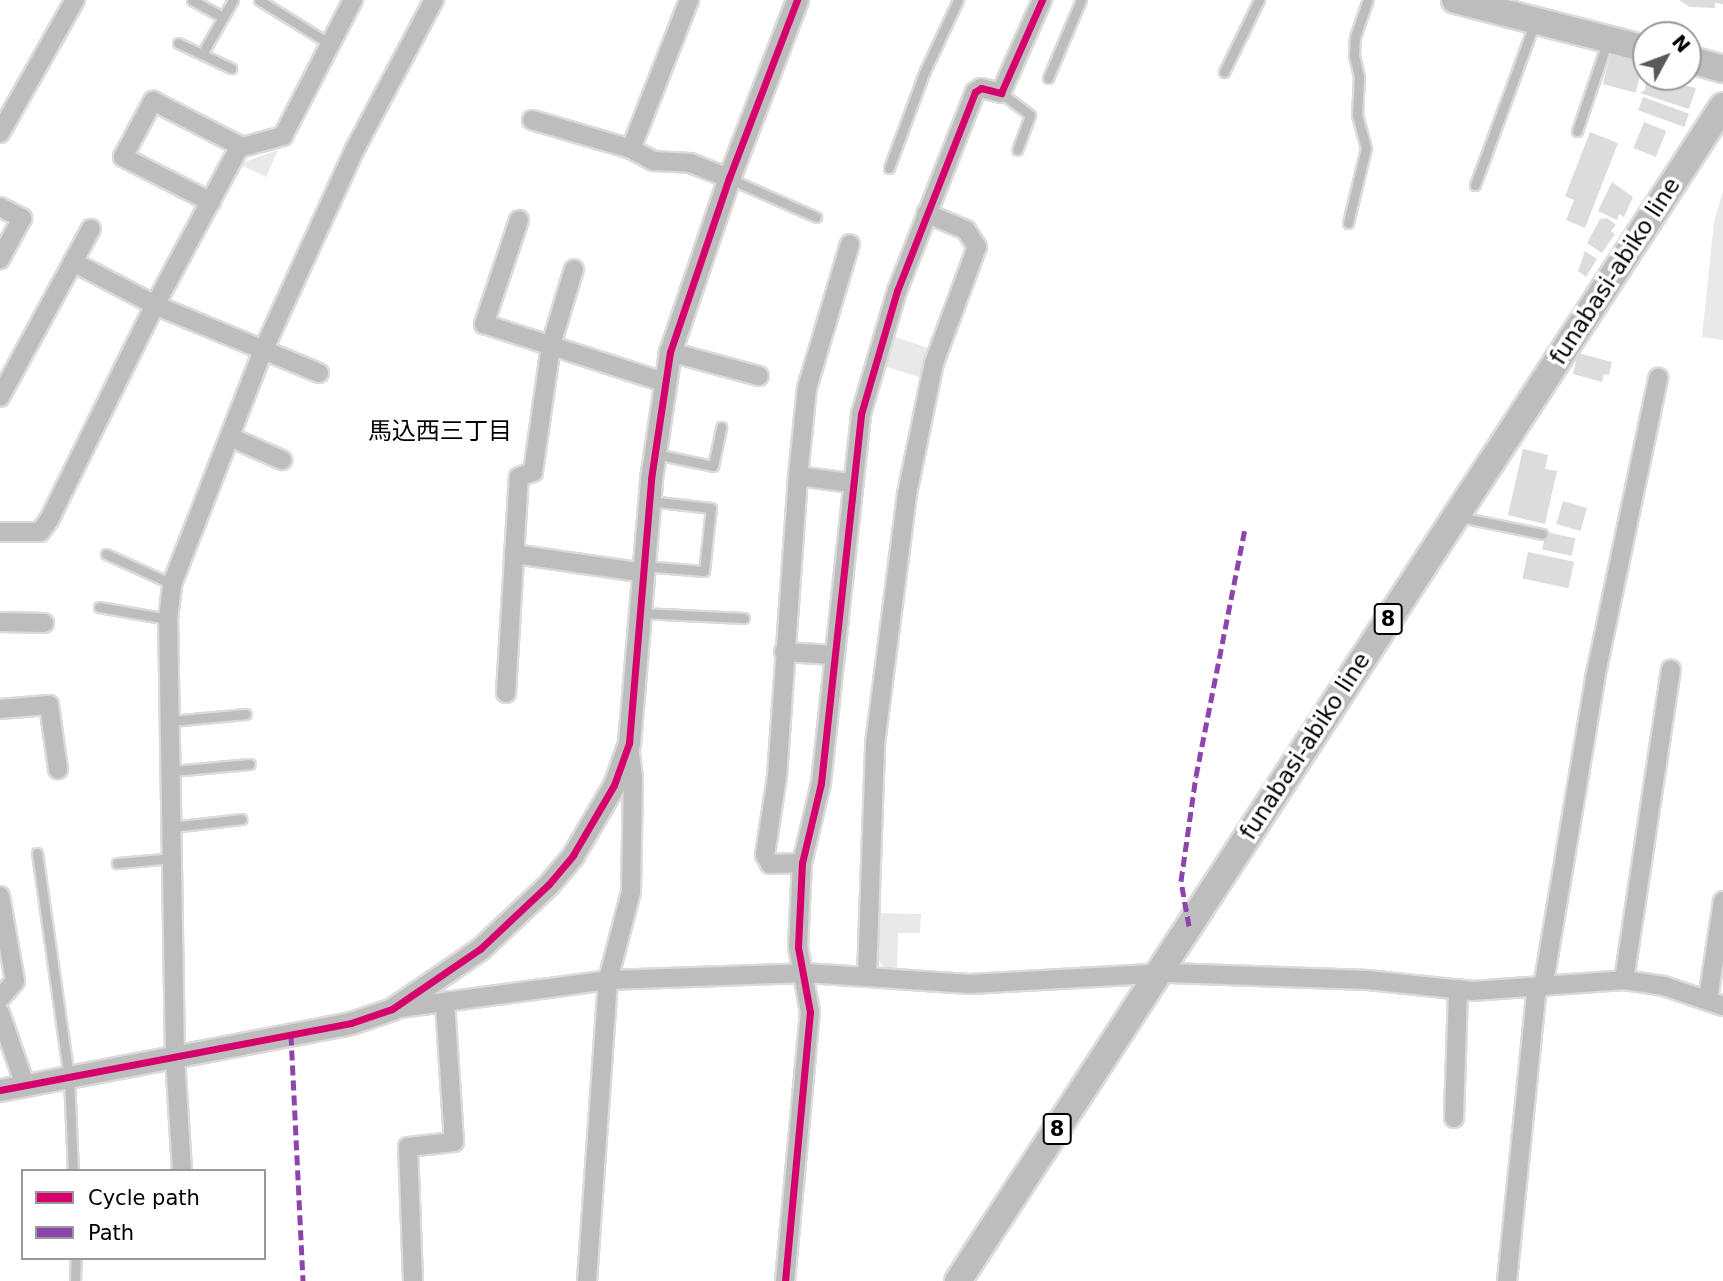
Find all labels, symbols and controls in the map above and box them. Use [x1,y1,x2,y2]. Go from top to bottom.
north arrow [1632,21,1702,91]
text: N [1668,30,1695,57]
street label: funabasi-abiko line [1544,172,1686,370]
district label: 馬込西三丁目 [368,418,512,446]
road number: 8 [1372,602,1404,636]
street label: funabasi-abiko line [1234,647,1376,845]
road number: 8 [1041,1112,1073,1146]
legend [21,1169,266,1260]
text: Cycle path [88,1186,200,1210]
text: Path [88,1221,134,1245]

